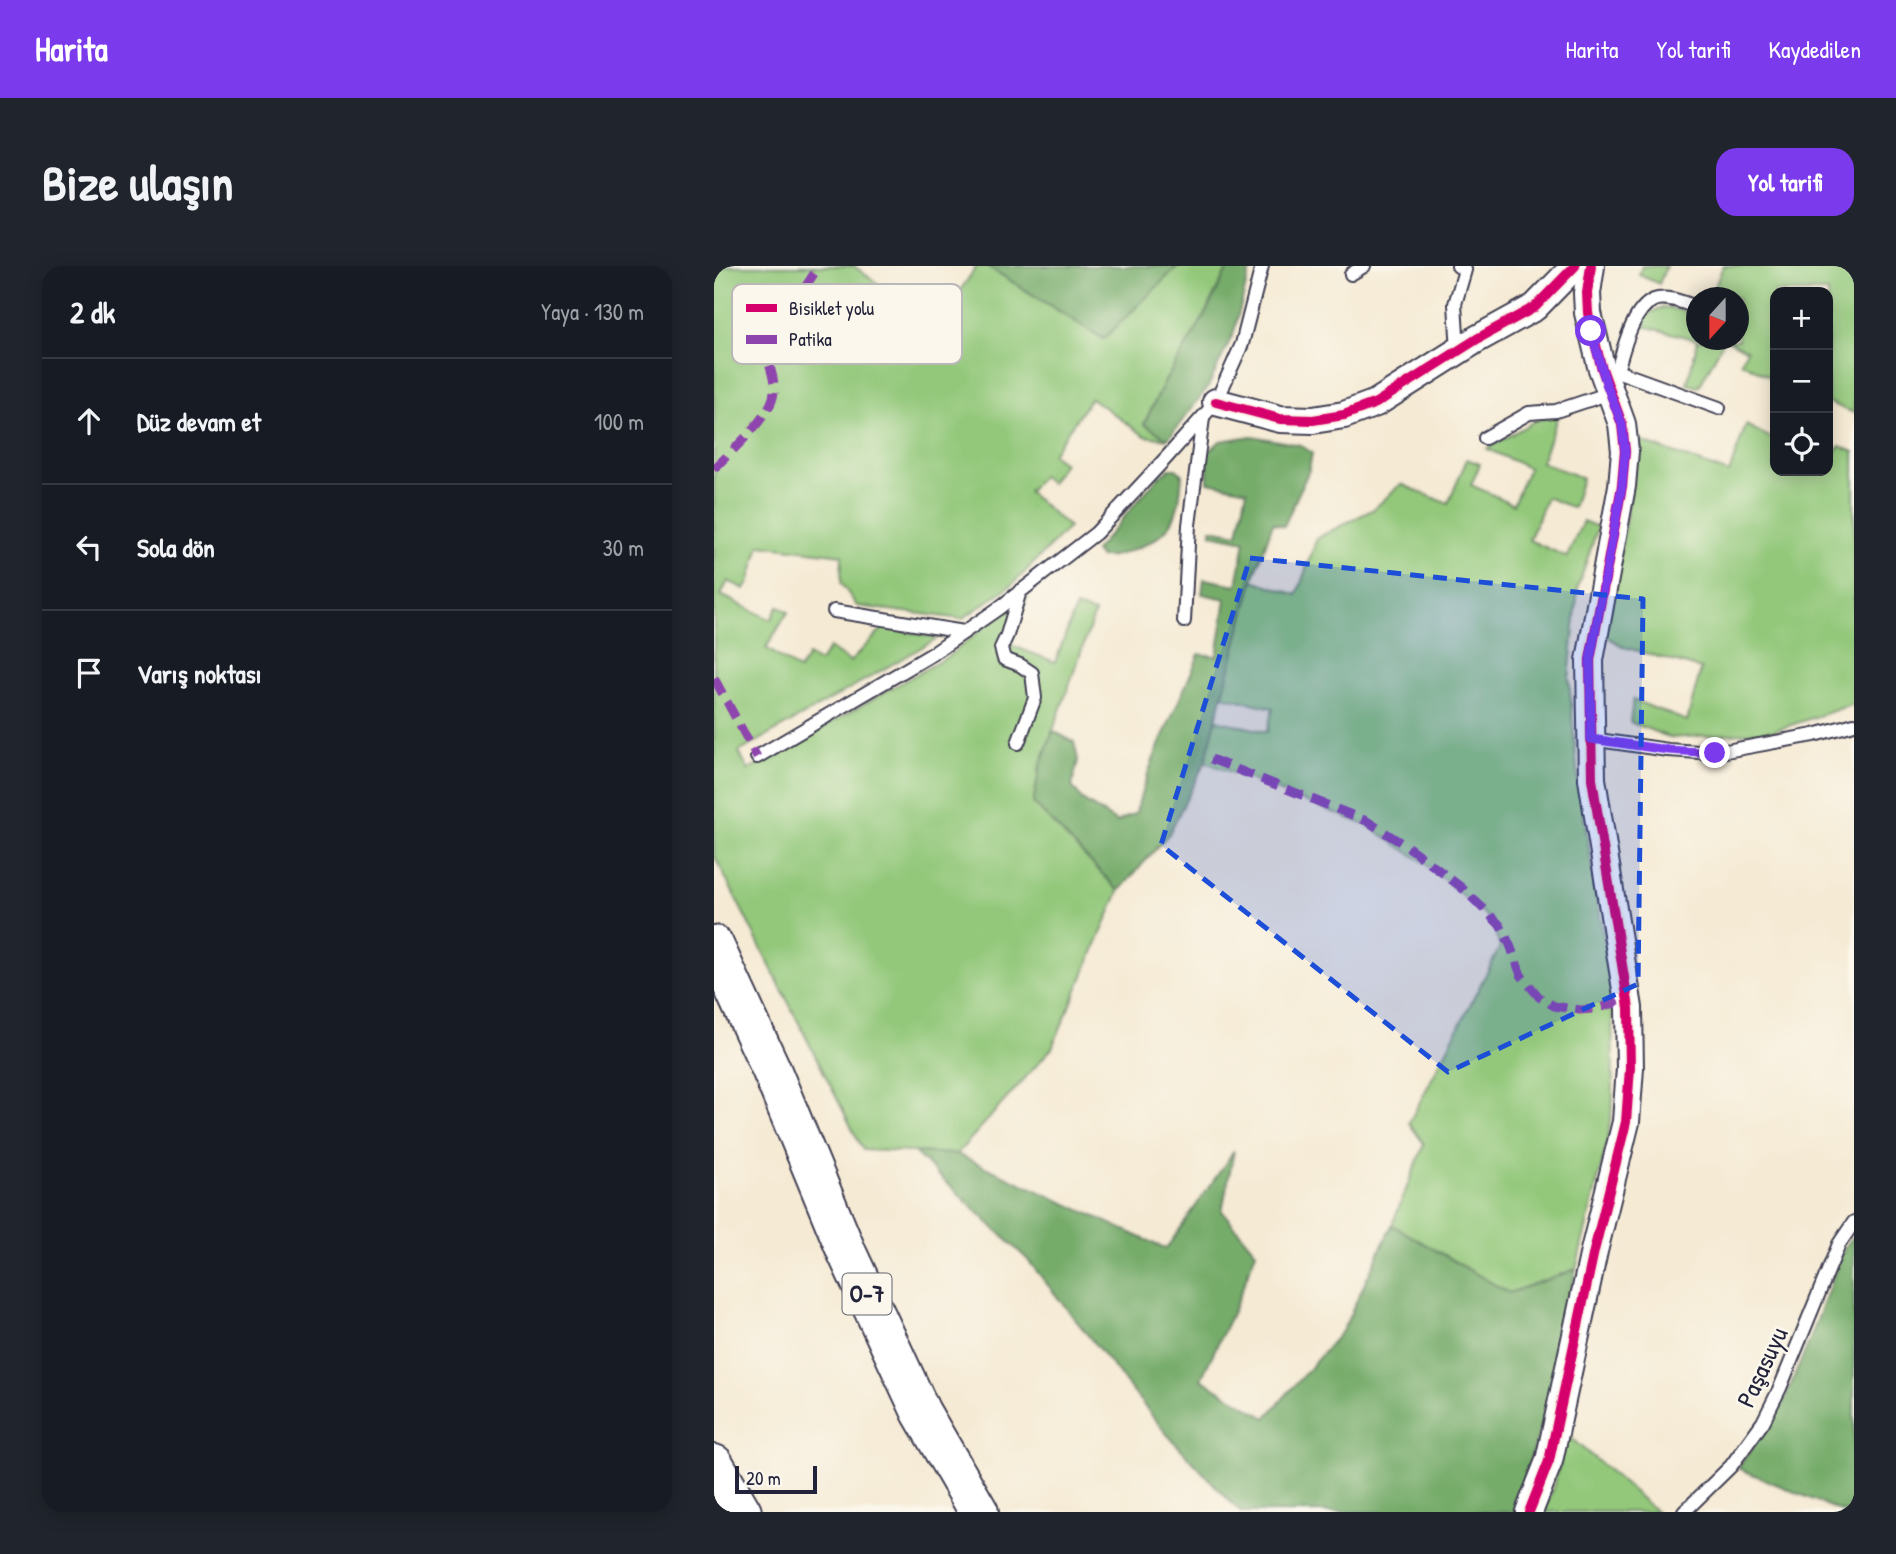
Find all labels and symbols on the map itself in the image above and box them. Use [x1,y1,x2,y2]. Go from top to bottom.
legend [732,284,962,364]
north arrow [1686,287,1749,350]
text: Bisiklet yolu [789,295,875,321]
route start [1575,315,1606,346]
text: Patika [789,326,832,352]
route end [1699,737,1730,768]
road number: O-7 [842,1274,892,1314]
street label: Paşasuyu [1728,1321,1795,1413]
scale bar [735,1463,817,1495]

